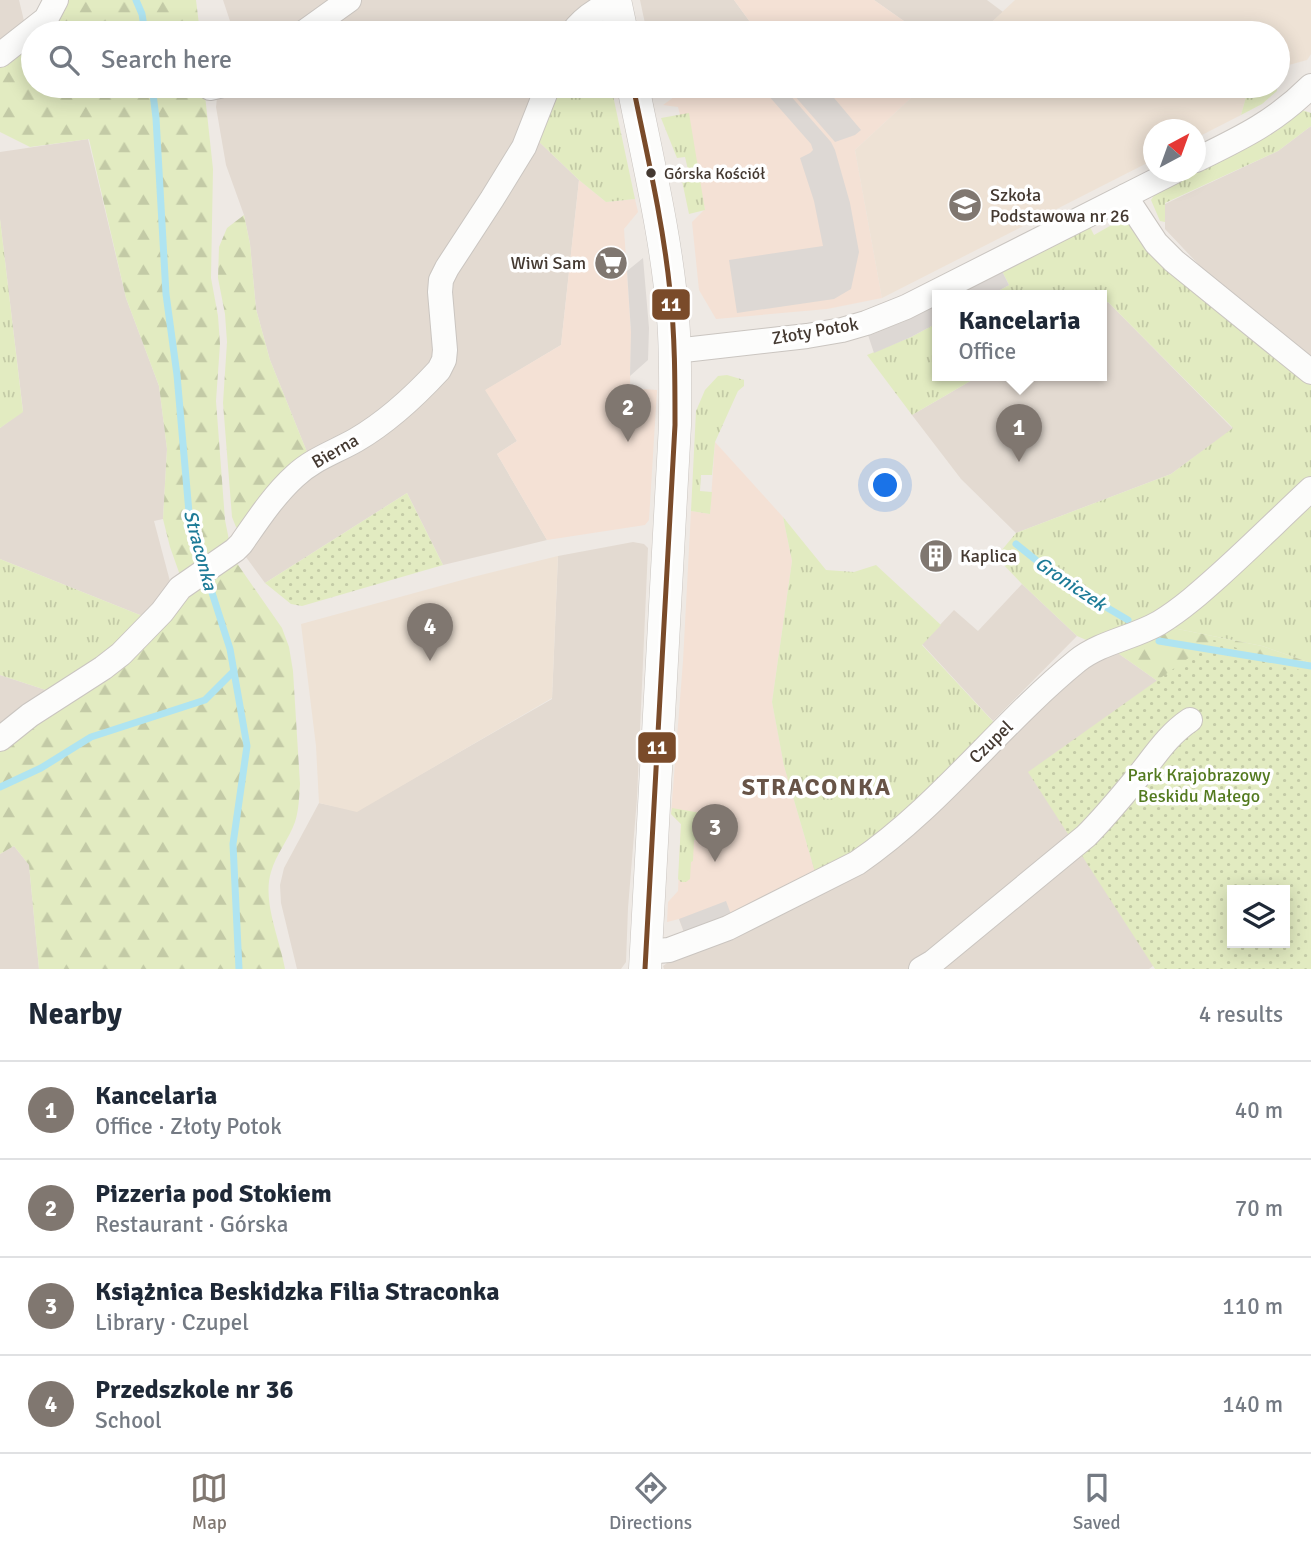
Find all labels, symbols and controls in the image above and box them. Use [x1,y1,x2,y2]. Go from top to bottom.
search box [21,21,1290,98]
icon: search [45,41,83,79]
text: Search here [101,44,232,76]
north arrow [1143,119,1206,182]
place label: Górska Kościół [664,164,765,184]
marker: Górska Kościół [644,166,658,180]
place label: Szkoła Podstawowa nr 26 [990,184,1129,227]
school or university icon: Szkoła Podstawowa nr 26 [946,186,984,224]
supermarket icon: Wiwi Sam [592,244,630,282]
place label: Wiwi Sam [510,252,586,274]
line badge: 11 [651,288,691,321]
popup [932,290,1107,381]
text: 11 [661,293,681,317]
text: Kancelaria [958,305,1081,337]
street label: Złoty Potok [770,313,860,349]
text: Office [958,337,1016,366]
pin: 2 [605,384,651,442]
pin: 1 [996,404,1042,462]
street label: Bierna [308,429,362,473]
your location [868,468,902,502]
water label: Straconka [178,508,223,594]
building icon: Kaplica [917,537,955,575]
place label: Kaplica [960,545,1017,567]
water label: Groniczek [1030,551,1112,617]
pin: 4 [407,603,453,661]
street label: Czupel [964,716,1018,768]
line badge: 11 [637,731,677,764]
text: 11 [647,736,667,760]
park label: Park Krajobrazowy Beskidu Małego [1128,764,1271,807]
district label: STRACONKA [742,772,892,802]
pin: 3 [692,804,738,862]
map controls [1227,885,1290,948]
button: layers [1227,885,1290,948]
text: Nearby [28,996,122,1033]
text: 4 results [1199,1000,1283,1029]
text: Kancelaria [95,1080,217,1112]
text: 1 [45,1096,57,1125]
text: 40 m [1235,1096,1283,1125]
text: Office · Złoty Potok [95,1112,282,1141]
text: Pizzeria pod Stokiem [95,1178,332,1210]
text: 2 [45,1194,57,1223]
text: 70 m [1235,1194,1283,1223]
text: Restaurant · Górska [95,1210,289,1239]
text: Książnica Beskidzka Filia Straconka [95,1276,500,1308]
text: 3 [45,1292,57,1321]
text: 110 m [1222,1292,1283,1321]
text: Library · Czupel [95,1308,249,1337]
text: Przedszkole nr 36 [95,1374,294,1406]
text: 4 [45,1390,57,1419]
text: 140 m [1222,1390,1283,1419]
text: School [95,1406,162,1435]
tab: Map [190,1469,228,1535]
tab: Directions [609,1469,692,1535]
tab: Saved [1073,1469,1121,1535]

